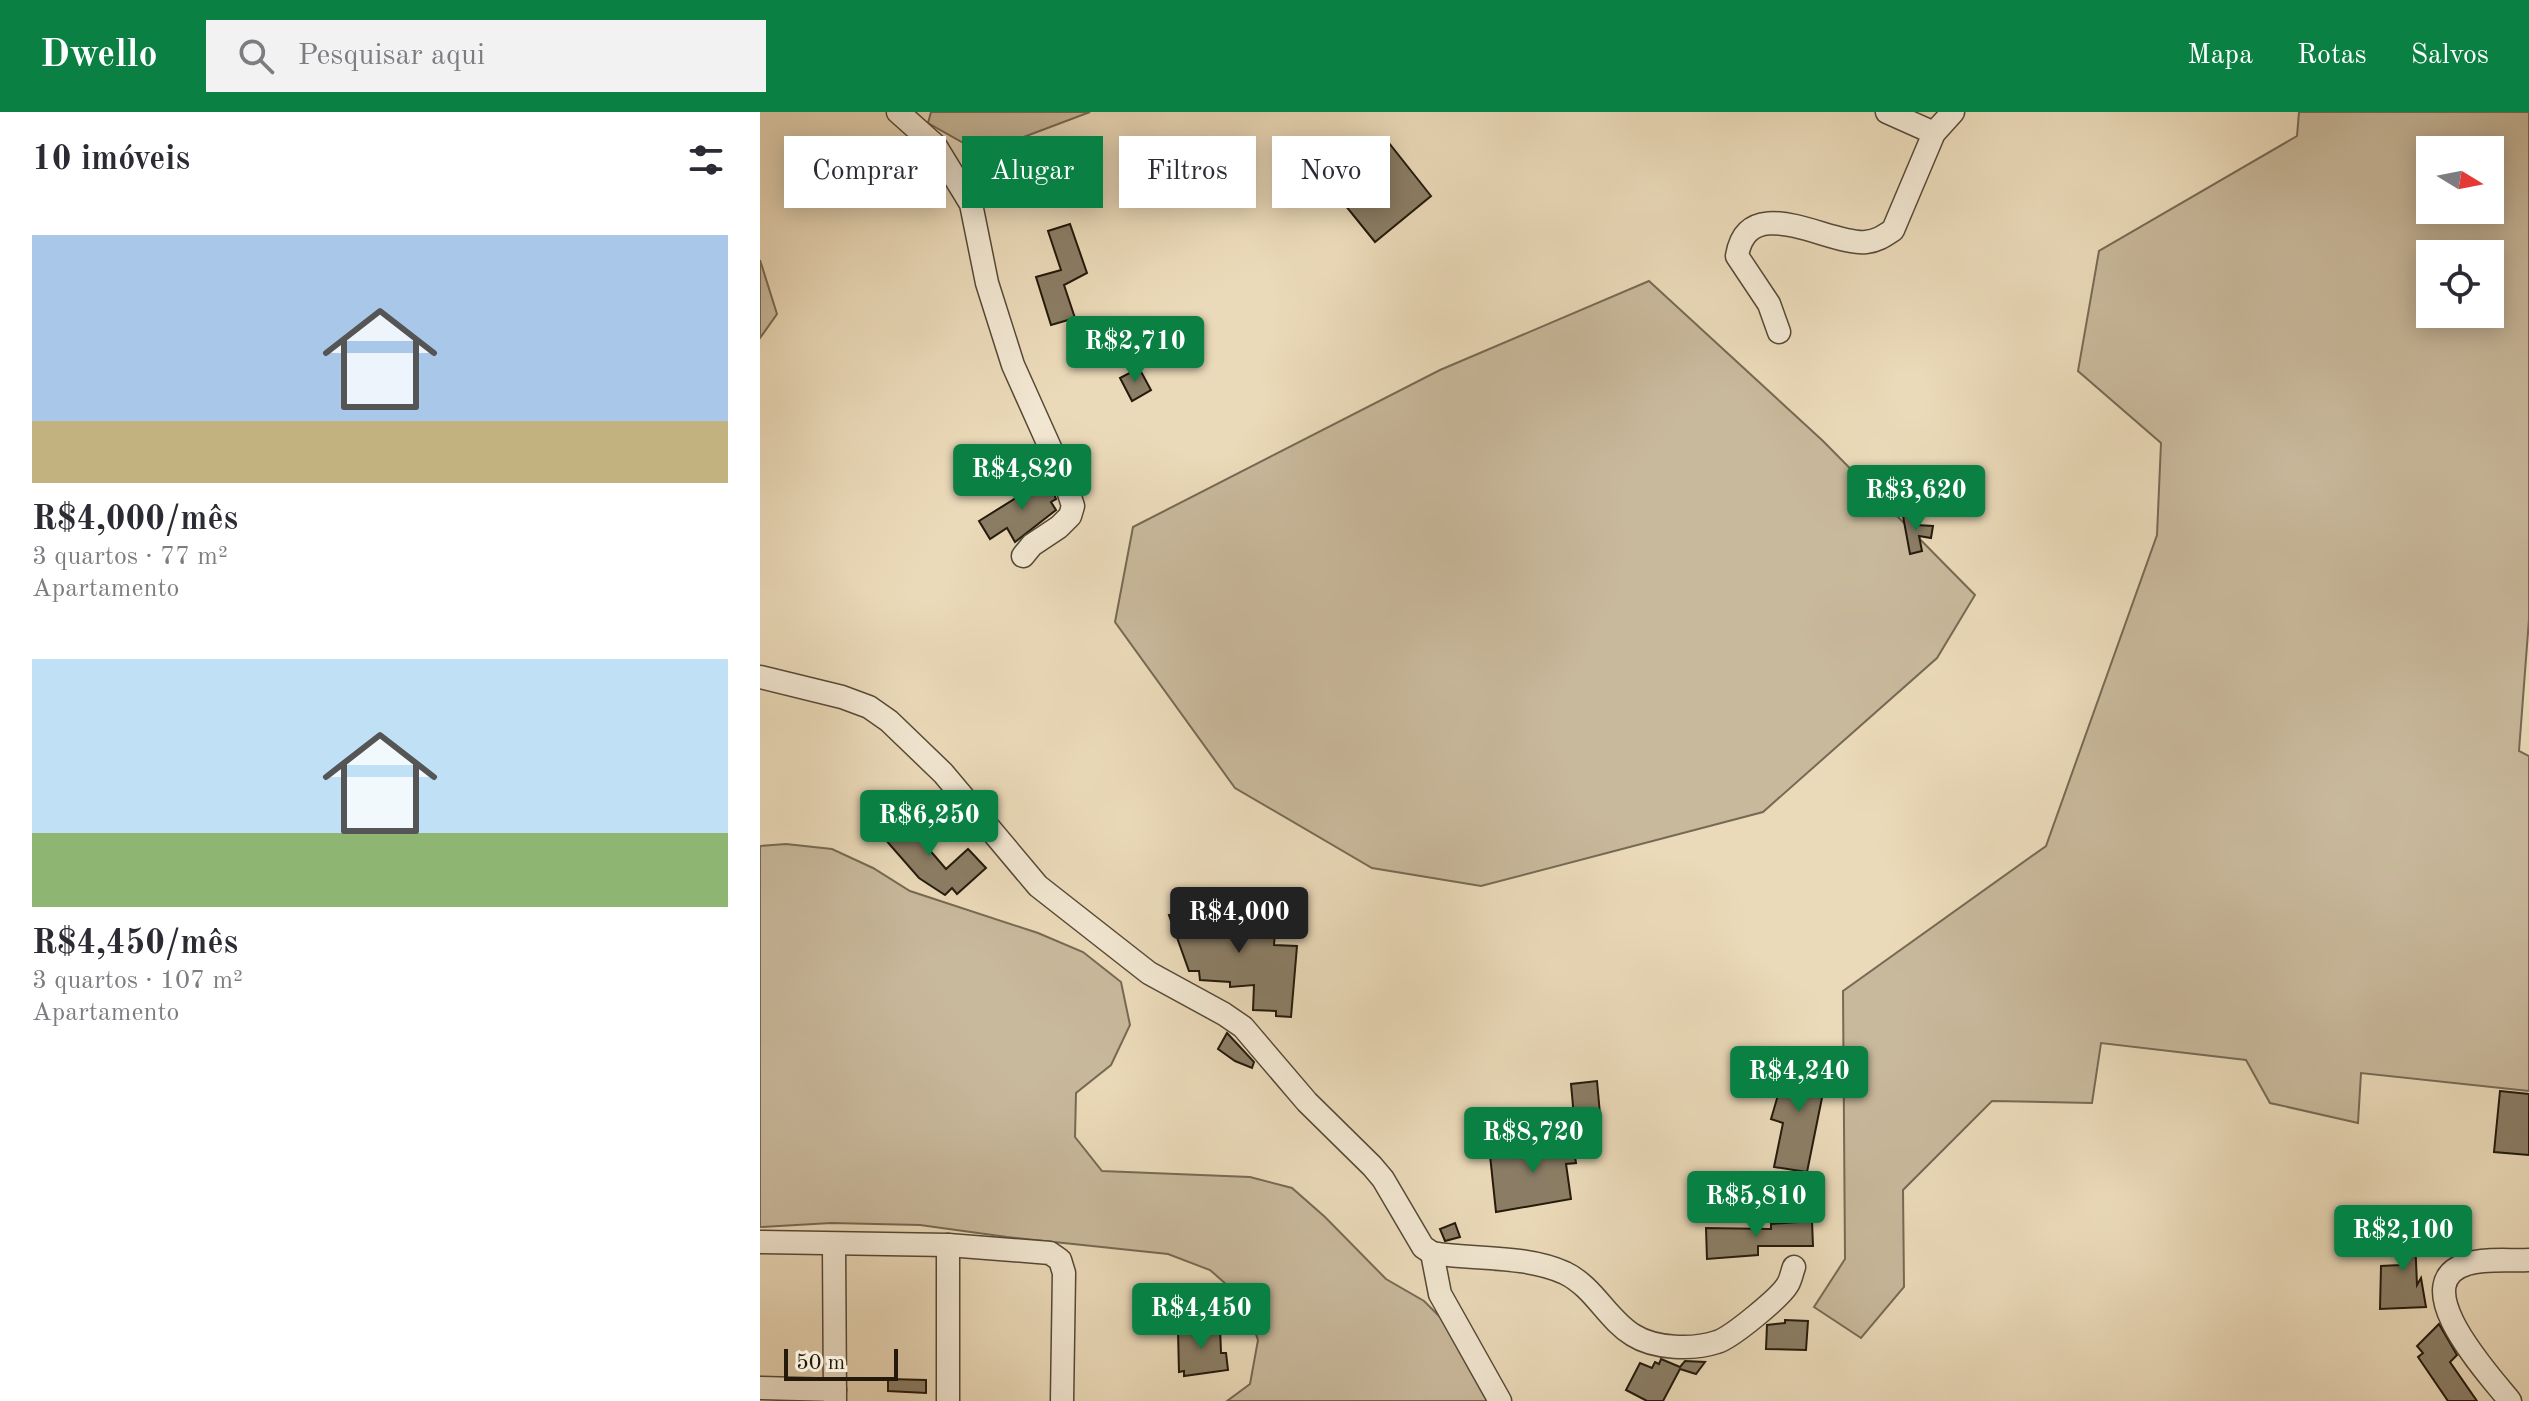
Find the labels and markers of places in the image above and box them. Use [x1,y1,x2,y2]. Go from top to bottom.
pin: R$2,710 [1061,316,1209,384]
pin: R$4,820 [948,444,1096,512]
pin: R$3,620 [1842,465,1990,533]
pin: R$6,250 [855,790,1003,858]
pin: R$4,000 [1165,887,1313,955]
pin: R$4,240 [1725,1046,1873,1114]
pin: R$8,720 [1459,1107,1607,1175]
pin: R$5,810 [1682,1171,1830,1239]
pin: R$2,100 [2329,1205,2477,1273]
pin: R$4,450 [1127,1283,1275,1351]

